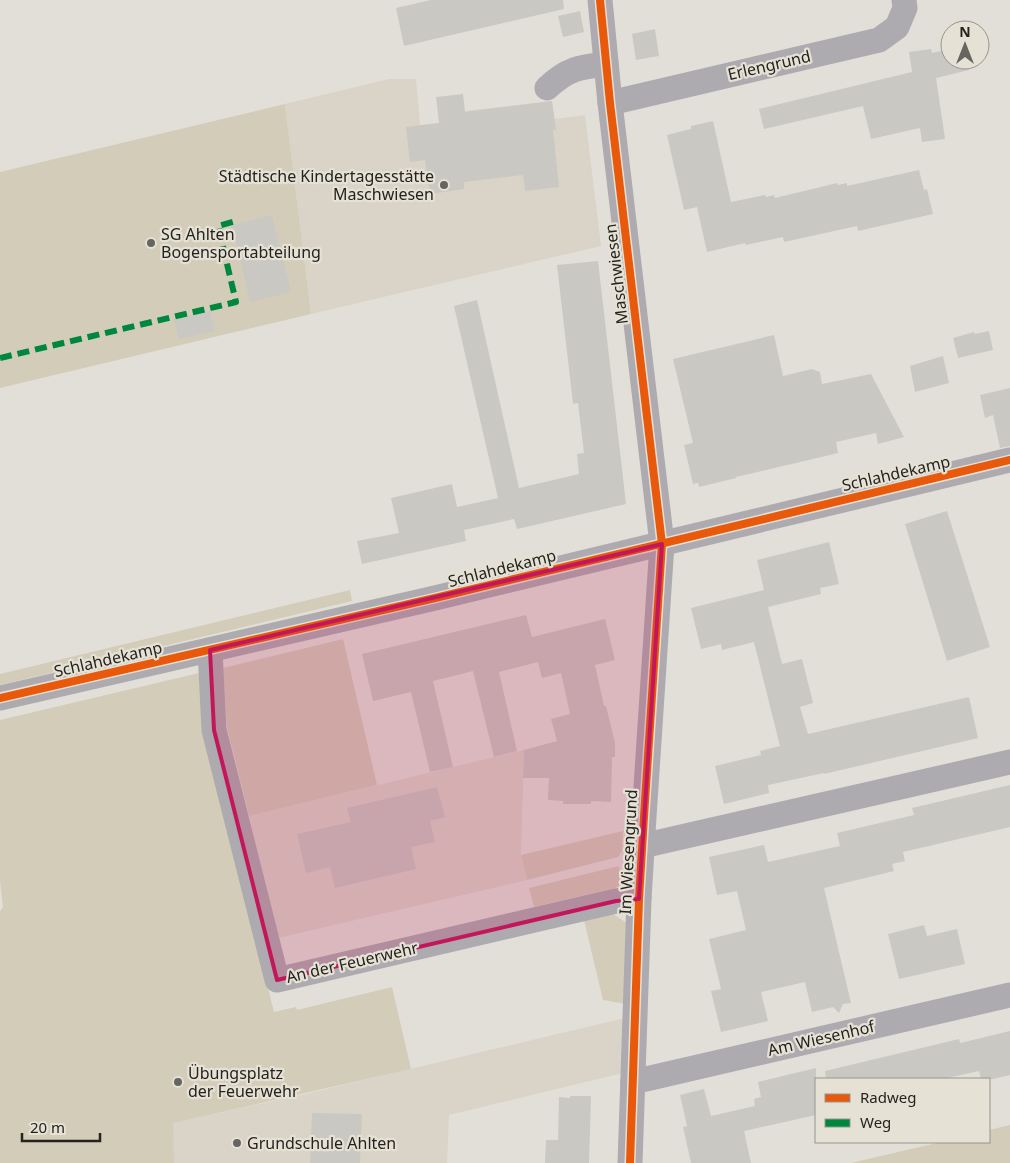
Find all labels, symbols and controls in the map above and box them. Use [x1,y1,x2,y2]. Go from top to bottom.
north arrow [940,20,990,70]
text: N [959,22,971,41]
street label: Erlengrund [725,45,813,85]
place label: Städtische Kindertagesstätte Maschwiesen [219,165,434,205]
marker: Städtische Kindertagesstätte Maschwiesen [438,179,450,191]
place label: SG Ahlten Bogensportabteilung [161,223,321,263]
street label: Maschwiesen [599,223,633,325]
marker: SG Ahlten Bogensportabteilung [145,237,157,249]
street label: Schlahdekamp [840,450,952,496]
street label: Schlahdekamp [446,544,558,592]
street label: Schlahdekamp [52,636,164,682]
street label: Im Wiesengrund [614,789,642,915]
street label: An der Feuerwehr [284,936,421,988]
street label: Am Wiesenhof [765,1015,878,1061]
place label: Übungsplatz der Feuerwehr [188,1062,299,1102]
marker: Übungsplatz der Feuerwehr [172,1076,184,1088]
legend [815,1078,990,1143]
text: Radweg [860,1087,916,1107]
scale bar [22,1110,100,1142]
text: Weg [860,1112,891,1132]
text: 20 m [30,1117,65,1137]
place label: Grundschule Ahlten [247,1132,396,1154]
marker: Grundschule Ahlten [231,1137,243,1149]

